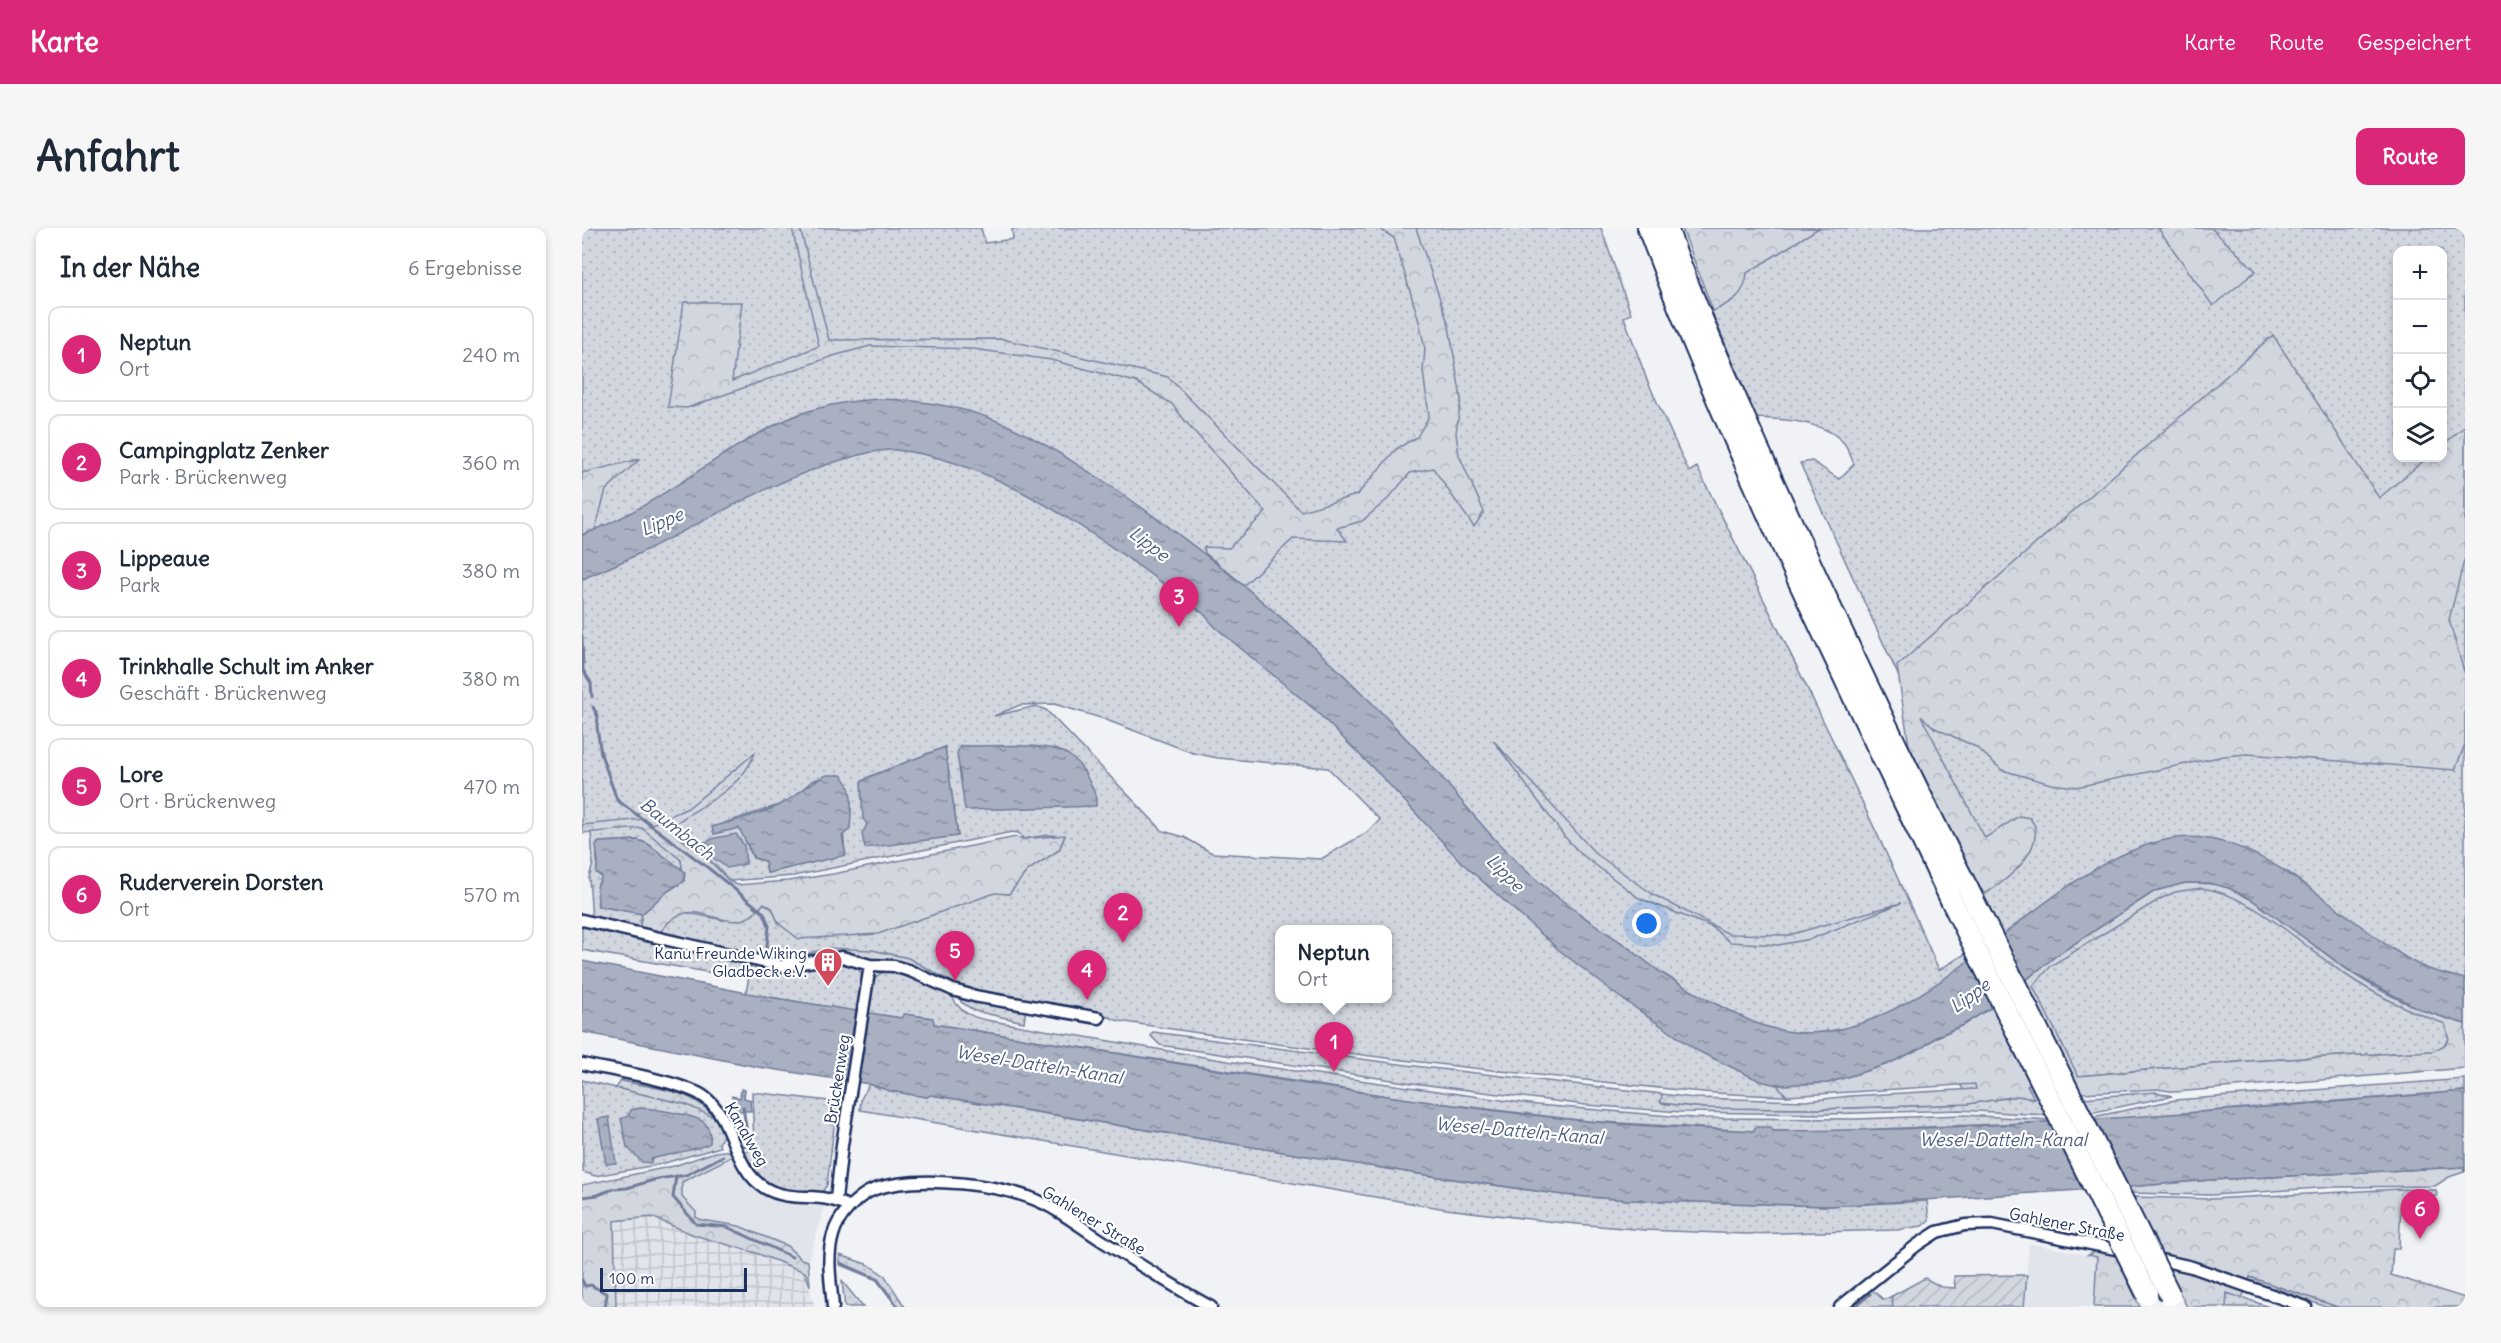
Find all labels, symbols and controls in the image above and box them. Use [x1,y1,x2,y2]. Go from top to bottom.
text: Karte [30,24,99,60]
text: Karte [2184,29,2236,56]
text: Route [2269,29,2324,56]
text: Gespeichert [2357,29,2471,56]
button: Route [2356,128,2465,185]
text: Anfahrt [36,130,180,182]
map controls [2393,246,2447,462]
button: + [2393,246,2447,300]
text: In der Nähe [60,251,200,284]
text: 6 Ergebnisse [408,255,522,280]
button: − [2393,300,2447,354]
text: Neptun [119,328,191,356]
text: 1 [78,342,85,367]
text: 240 m [462,342,520,367]
button: locate [2393,354,2447,408]
text: Ort [119,356,149,381]
button: layers [2393,408,2447,462]
text: Campingplatz Zenker [119,436,329,464]
text: 2 [76,450,87,475]
text: 360 m [462,450,520,475]
text: Park · Brückenweg [119,464,287,489]
water label: Lippe [637,502,688,541]
water label: Lippe [1125,521,1175,567]
text: Lippeaue [119,544,210,572]
text: 3 [76,558,87,583]
text: 380 m [462,558,520,583]
text: Park [119,572,160,597]
pin: 3 [1160,578,1198,627]
text: Trinkhalle Schult im Anker [119,652,374,680]
text: 4 [76,666,87,691]
text: 380 m [462,666,520,691]
text: Geschäft · Brückenweg [119,680,327,705]
text: Lore [119,760,163,788]
text: 5 [76,774,87,799]
text: 470 m [463,774,520,799]
text: Ort · Brückenweg [119,788,276,813]
water label: Baumbach [636,792,720,865]
water label: Lippe [1482,849,1530,897]
text: Ruderverein Dorsten [119,868,324,896]
text: 6 [76,882,87,907]
text: 570 m [463,882,520,907]
pin: 2 [1104,894,1142,943]
text: Ort [119,896,149,921]
your location [1632,909,1661,938]
popup [1275,925,1392,1003]
pin: 5 [936,932,974,981]
text: Neptun [1297,938,1370,966]
place label: Kanu Freunde Wiking Gladbeck e.V. [654,943,807,981]
building icon: Kanu Freunde Wiking Gladbeck e.V. [812,946,844,988]
pin: 4 [1068,950,1106,1000]
text: Ort [1297,966,1328,991]
water label: Lippe [1945,973,1995,1018]
pin: 1 [1314,1022,1353,1072]
street label: Brückenweg [820,1033,854,1125]
water label: Wesel-Datteln-Kanal [954,1040,1127,1089]
street label: Kanalweg [721,1098,773,1170]
water label: Wesel-Datteln-Kanal [1435,1112,1607,1150]
water label: Wesel-Datteln-Kanal [1919,1128,2090,1151]
street label: Gahlener Straße [1039,1181,1149,1259]
pin: 6 [2400,1190,2440,1239]
street label: Gahlener Straße [2008,1203,2126,1245]
scale bar [600,1265,747,1292]
text: 100 m [609,1268,654,1288]

